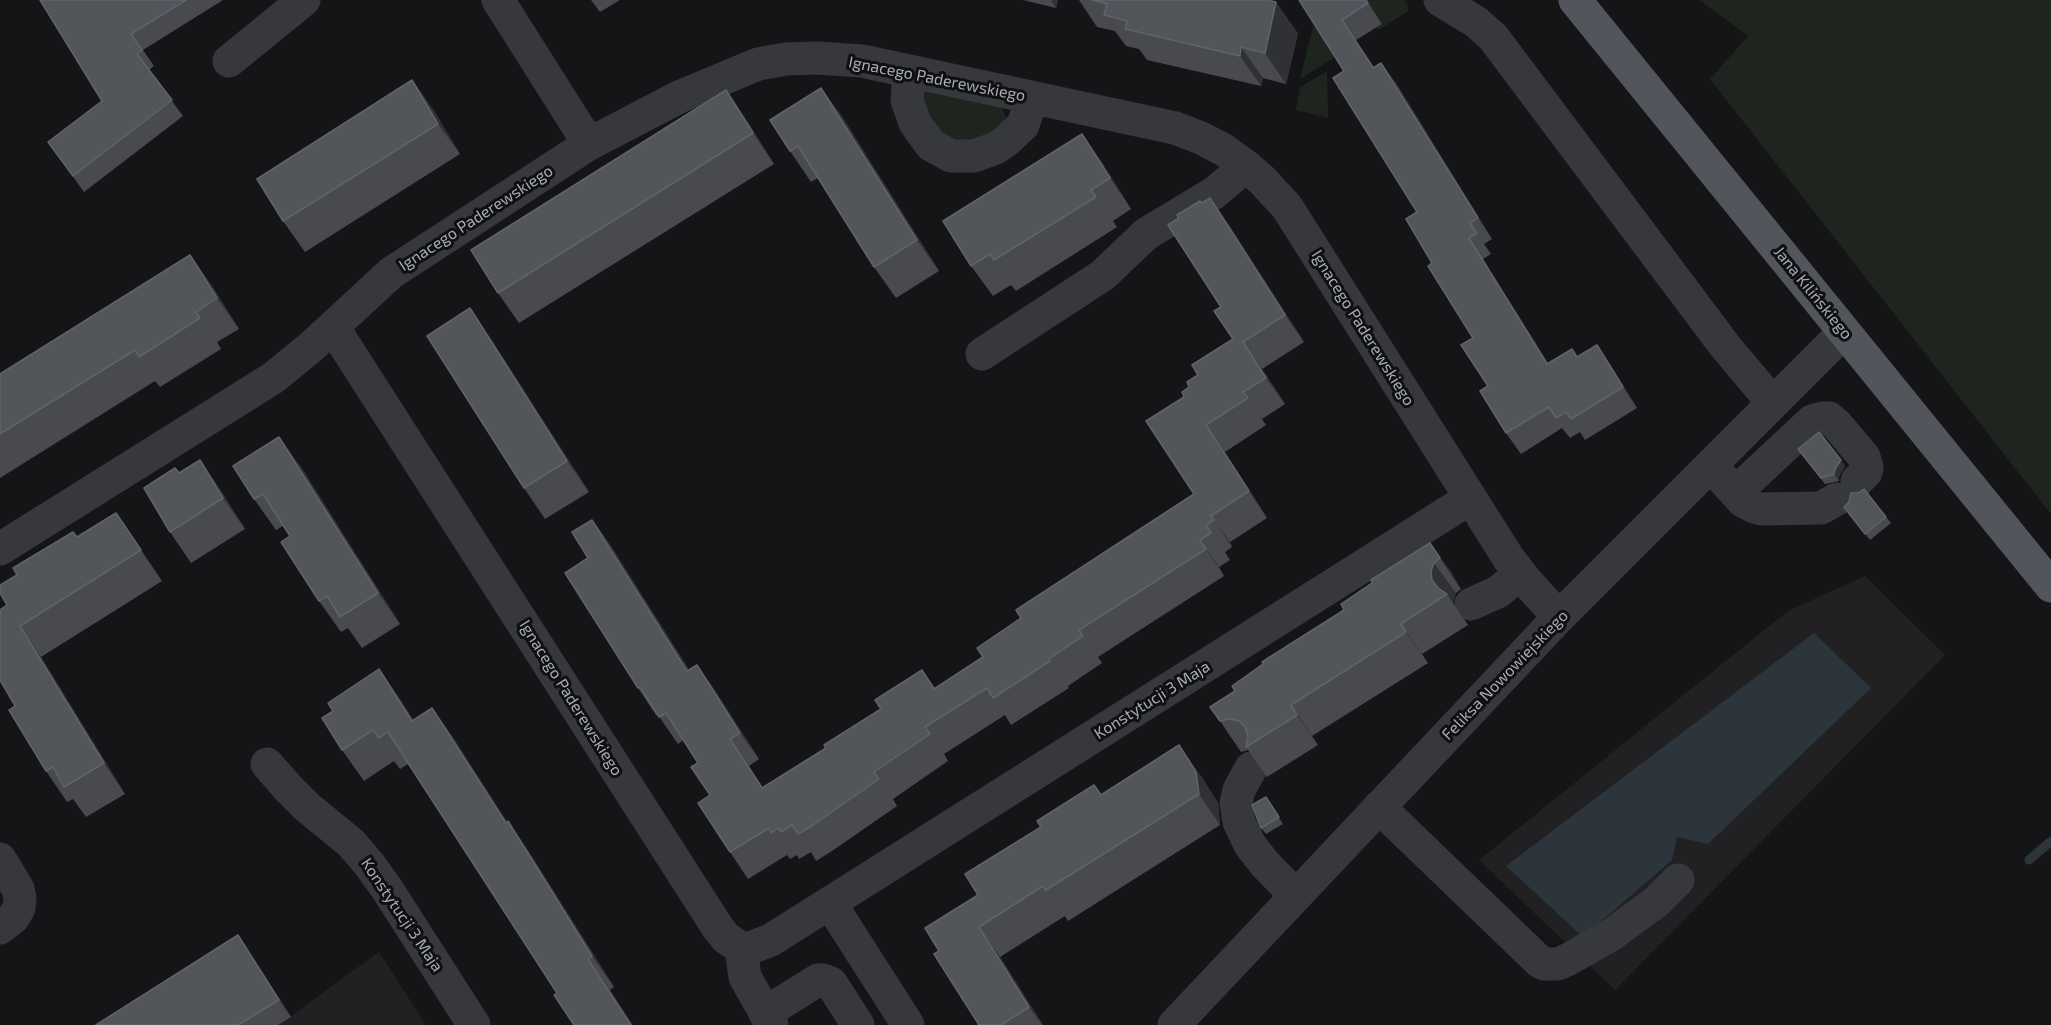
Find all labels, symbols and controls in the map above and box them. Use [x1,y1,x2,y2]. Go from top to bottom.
street label: Ignacego Paderewskiego [847,52,1027,106]
street label: Ignacego Paderewskiego [395,161,557,275]
street label: Jana Kilińskiego [1770,243,1856,343]
street label: Ignacego Paderewskiego [1307,247,1419,409]
street label: Feliksa Nowowiejskiego [1438,606,1572,744]
street label: Ignacego Paderewskiego [515,617,627,779]
street label: Konstytucji 3 Maja [1091,657,1213,743]
street label: Konstytucji 3 Maja [357,855,447,975]

